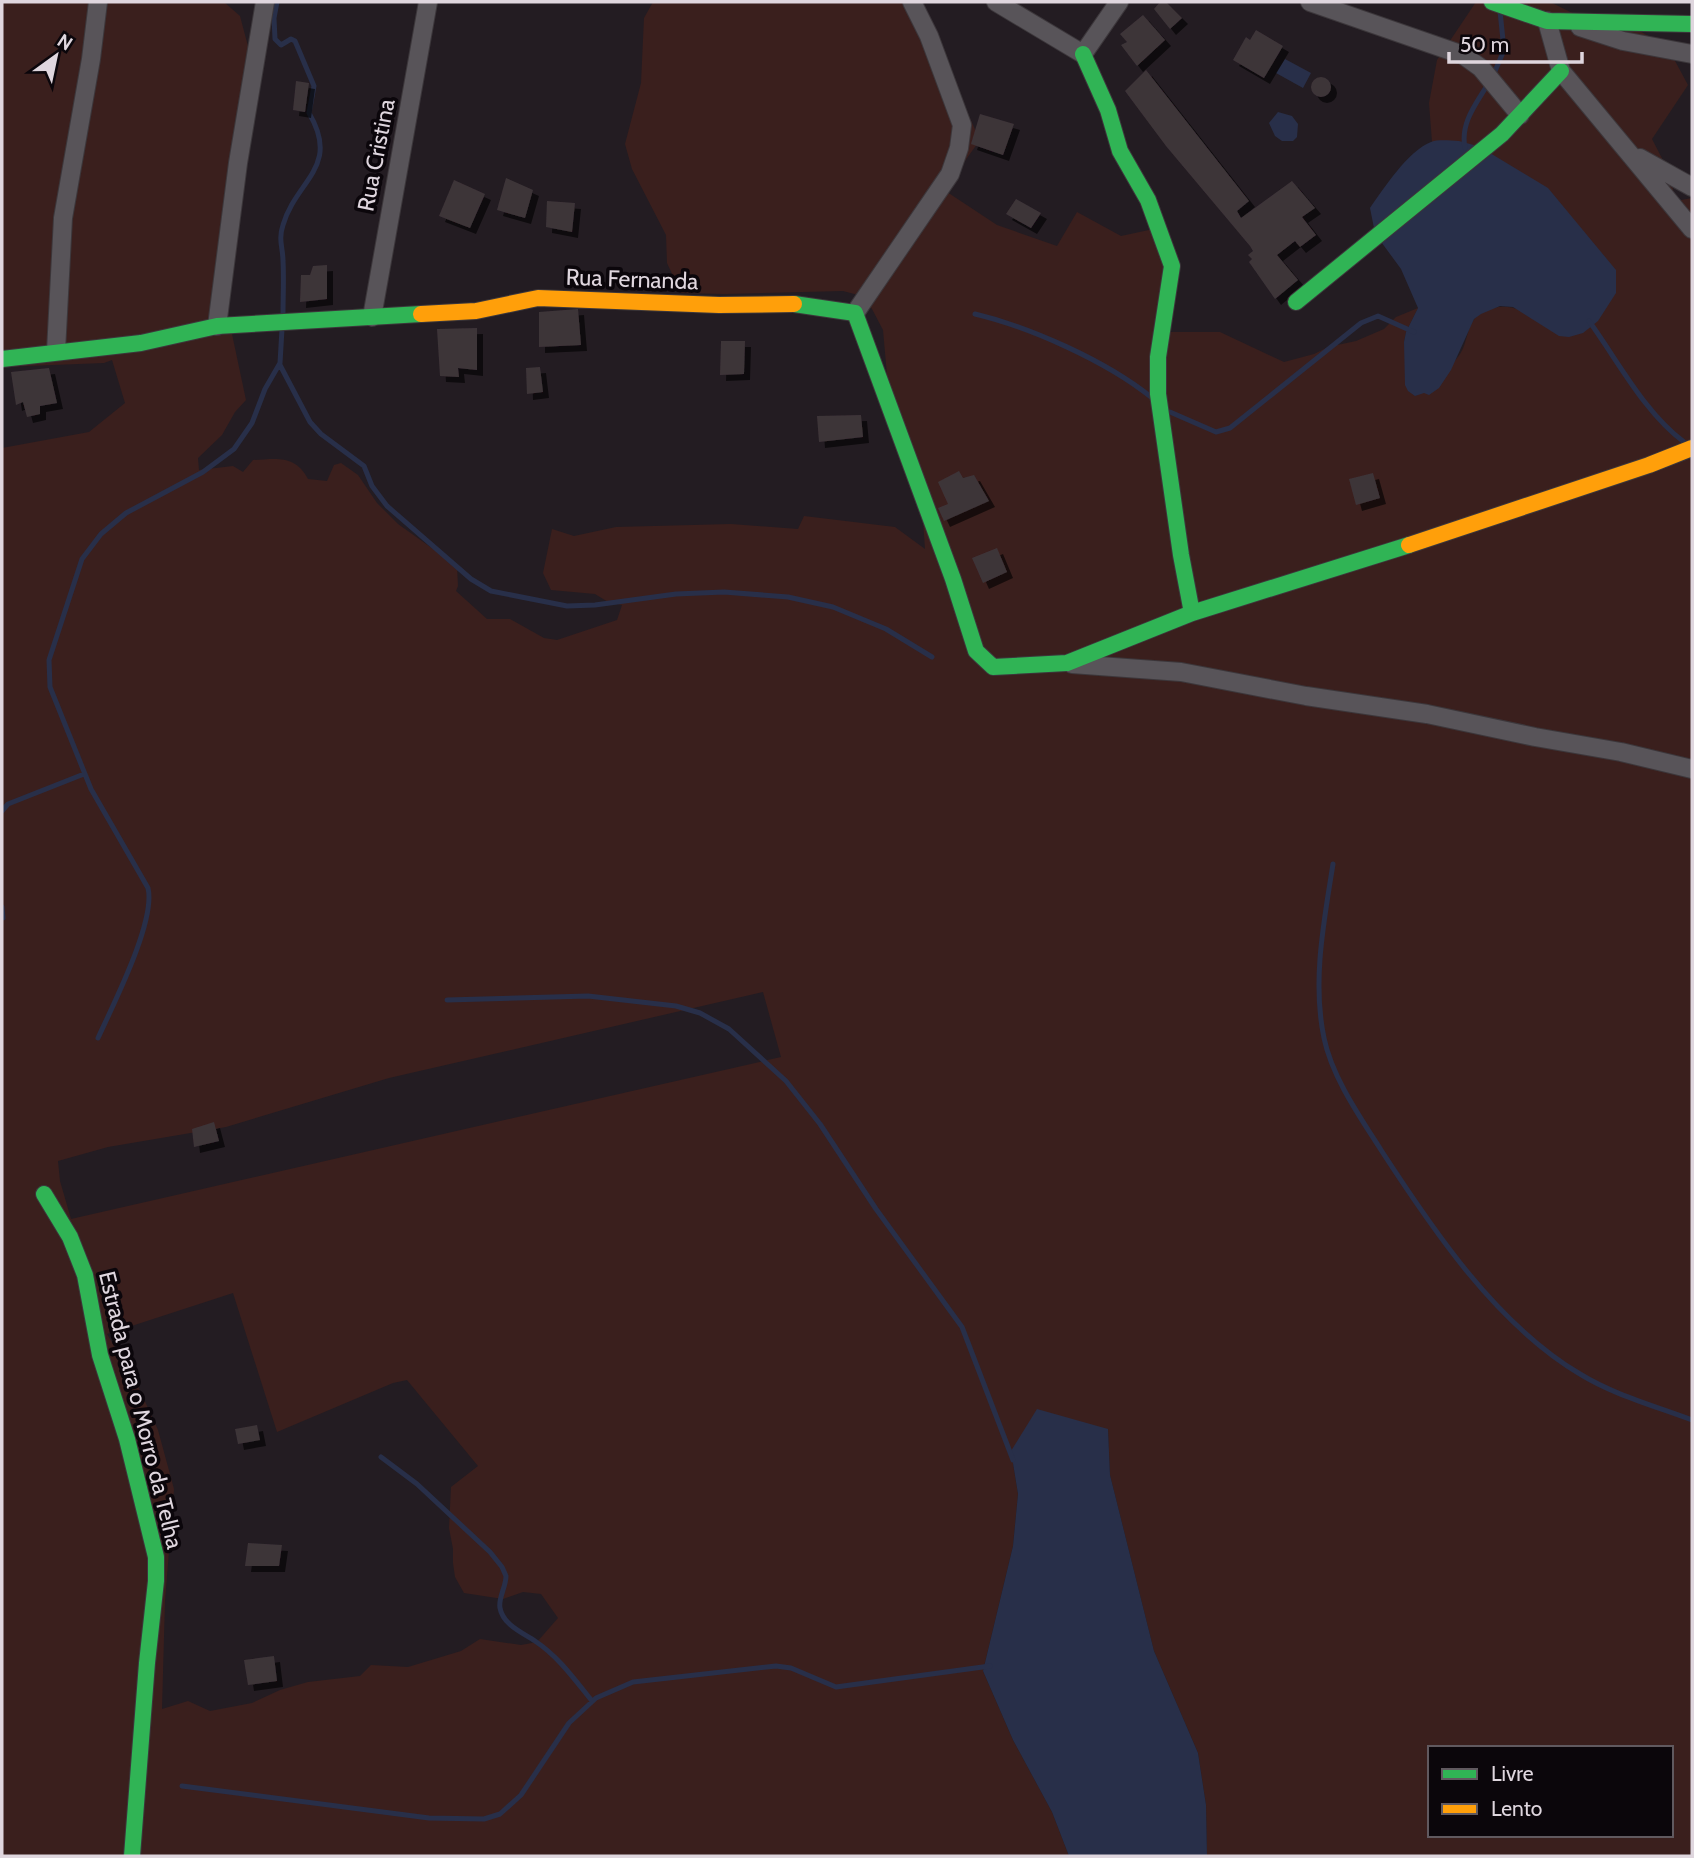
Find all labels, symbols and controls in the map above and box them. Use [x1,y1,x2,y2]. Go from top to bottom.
north arrow [21,21,91,91]
scale bar [1449,21,1582,65]
text: N [53,29,77,55]
text: 50 m [1460,32,1509,57]
street label: Rua Cristina [351,96,401,214]
street label: Rua Fernanda [565,263,699,295]
street label: Estrada para o Morro da Telha [93,1268,189,1552]
legend [1428,1746,1673,1837]
text: Livre [1491,1761,1534,1786]
text: Lento [1491,1796,1542,1821]

